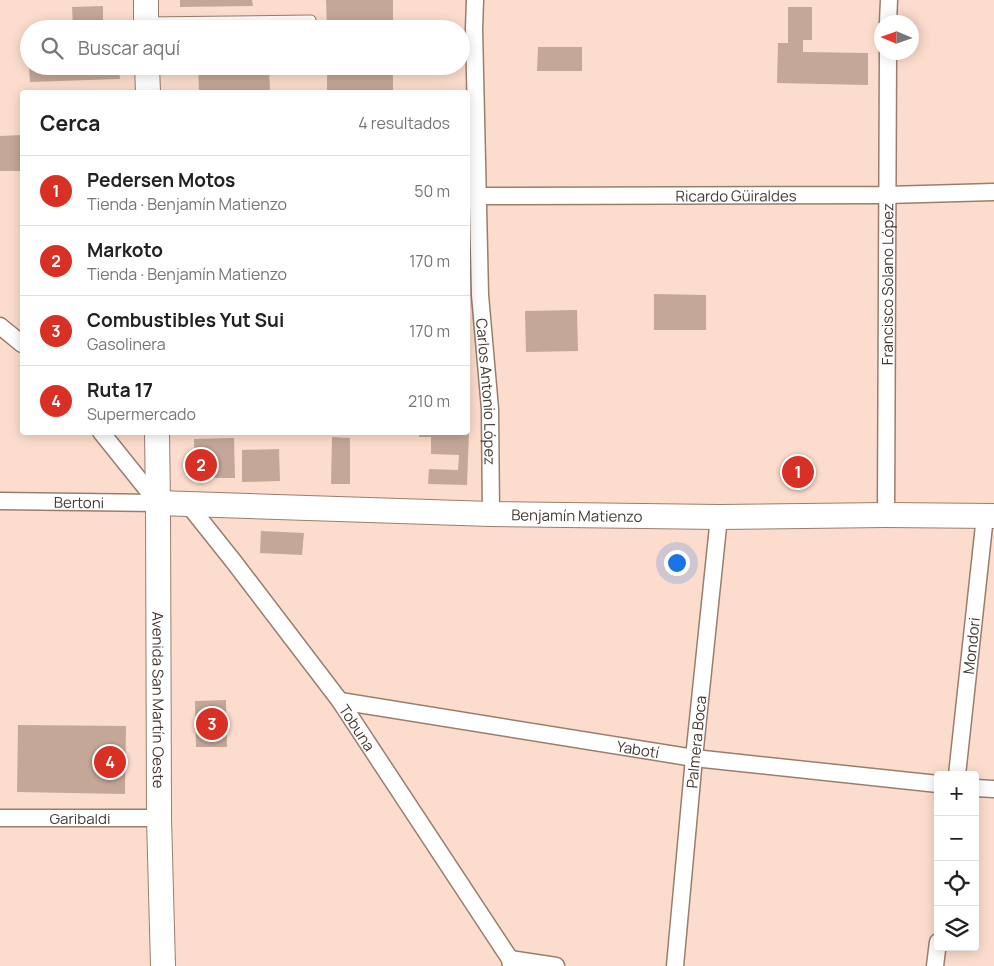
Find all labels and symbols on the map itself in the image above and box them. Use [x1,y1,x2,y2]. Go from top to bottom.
north arrow [874,15,919,60]
street label: Ricardo Güiraldes [675,185,797,206]
street label: Francisco Solano López [876,203,898,365]
street label: Carlos Antonio López [472,317,501,465]
pin: 2 [185,446,217,484]
pin: 1 [782,453,814,491]
street label: Bertoni [54,491,104,513]
street label: Benjamín Matienzo [511,504,643,526]
your location [664,550,690,576]
street label: Avenida San Martín Oeste [148,612,169,789]
street label: Mondori [957,616,984,675]
street label: Palmera Boca [681,695,711,789]
street label: Tobuna [334,700,380,755]
pin: 3 [196,705,228,743]
street label: Yabotí [615,735,661,763]
pin: 4 [94,743,126,781]
street label: Garibaldi [49,808,111,829]

